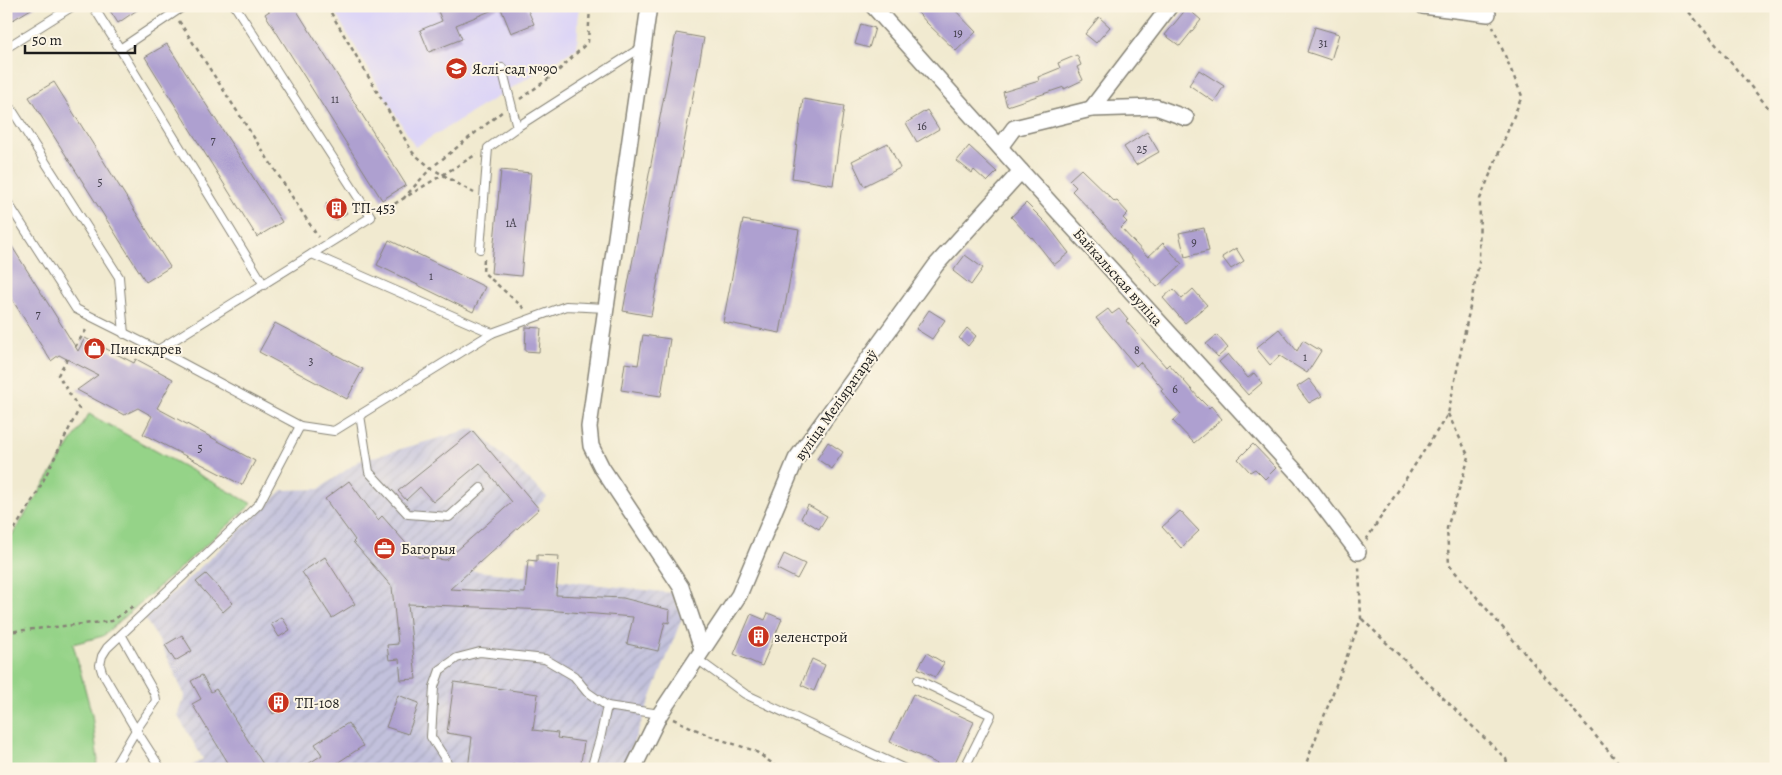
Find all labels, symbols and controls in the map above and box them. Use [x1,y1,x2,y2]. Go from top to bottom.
scale bar [25,22,135,54]
house number: 19 [953,25,963,41]
text: 50 m [32,30,62,50]
house number: 31 [1318,35,1328,51]
school or university icon: Яслі-сад №90 [444,57,468,81]
place label: Яслі-сад №90 [472,59,557,79]
house number: 11 [331,91,339,107]
house number: 16 [917,118,927,134]
house number: 7 [210,132,216,148]
house number: 25 [1137,141,1147,157]
house number: 5 [97,174,103,190]
building icon: ТП-453 [324,196,348,220]
place label: ТП-453 [352,198,396,218]
house number: 1А [505,215,518,231]
street label: Байкальская вуліца [1069,224,1167,330]
house number: 9 [1191,234,1197,250]
house number: 1 [429,268,433,284]
house number: 7 [35,306,41,322]
shop icon: Пинскдрев [82,337,106,361]
place label: Пинскдрев [110,339,182,359]
house number: 8 [1134,342,1140,358]
street label: вуліца Меліяратараў [790,345,882,465]
house number: 1 [1303,349,1307,365]
house number: 3 [309,353,314,369]
house number: 6 [1172,381,1178,397]
house number: 5 [197,440,203,456]
office icon: Багорыя [373,537,397,561]
place label: Багорыя [401,539,456,559]
building icon: зеленстрой [746,625,770,649]
place label: зеленстрой [774,627,848,647]
building icon: ТП-108 [267,691,291,715]
place label: ТП-108 [295,693,340,713]

